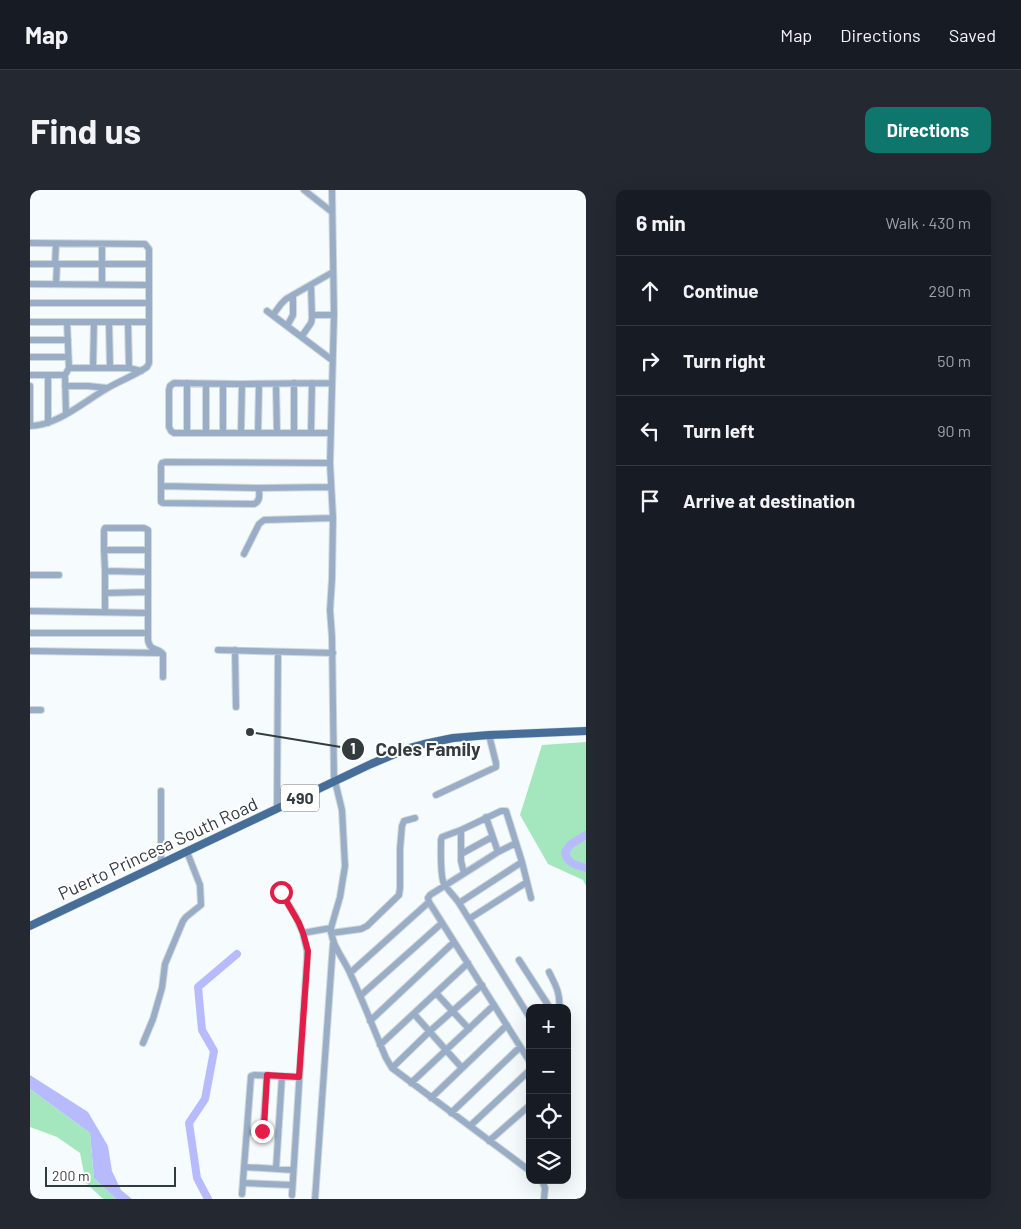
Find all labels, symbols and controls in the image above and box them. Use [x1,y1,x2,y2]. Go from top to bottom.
text: Map [25,20,68,49]
text: Map [780,24,812,46]
text: Directions [840,24,921,46]
text: Saved [949,24,996,46]
button: Directions [865,107,991,153]
text: Find us [30,109,141,151]
text: 6 min [636,210,686,235]
text: Walk · 430 m [886,213,971,232]
icon: ahead [636,277,664,305]
text: Continue [683,279,759,302]
text: 290 m [929,281,971,300]
icon: right [636,347,664,375]
text: Turn right [683,349,765,372]
text: 50 m [937,351,971,370]
icon: left [636,417,664,445]
text: Turn left [683,419,754,442]
text: 90 m [937,421,971,440]
icon: arrive [636,487,664,515]
text: Arrive at destination [683,489,855,512]
callout: Coles Family [340,732,490,766]
text: Coles Family [376,737,481,760]
text: 1 [350,739,356,757]
road number: 490 [281,784,319,812]
street label: Puerto Princesa South Road [54,792,261,904]
route start [270,881,293,904]
map controls [526,1004,571,1184]
button: + [526,1004,571,1049]
button: − [526,1049,571,1094]
button: locate [526,1094,571,1139]
route end [251,1120,274,1143]
button: layers [526,1139,571,1184]
scale bar [45,1164,176,1187]
text: 200 m [52,1167,90,1184]

